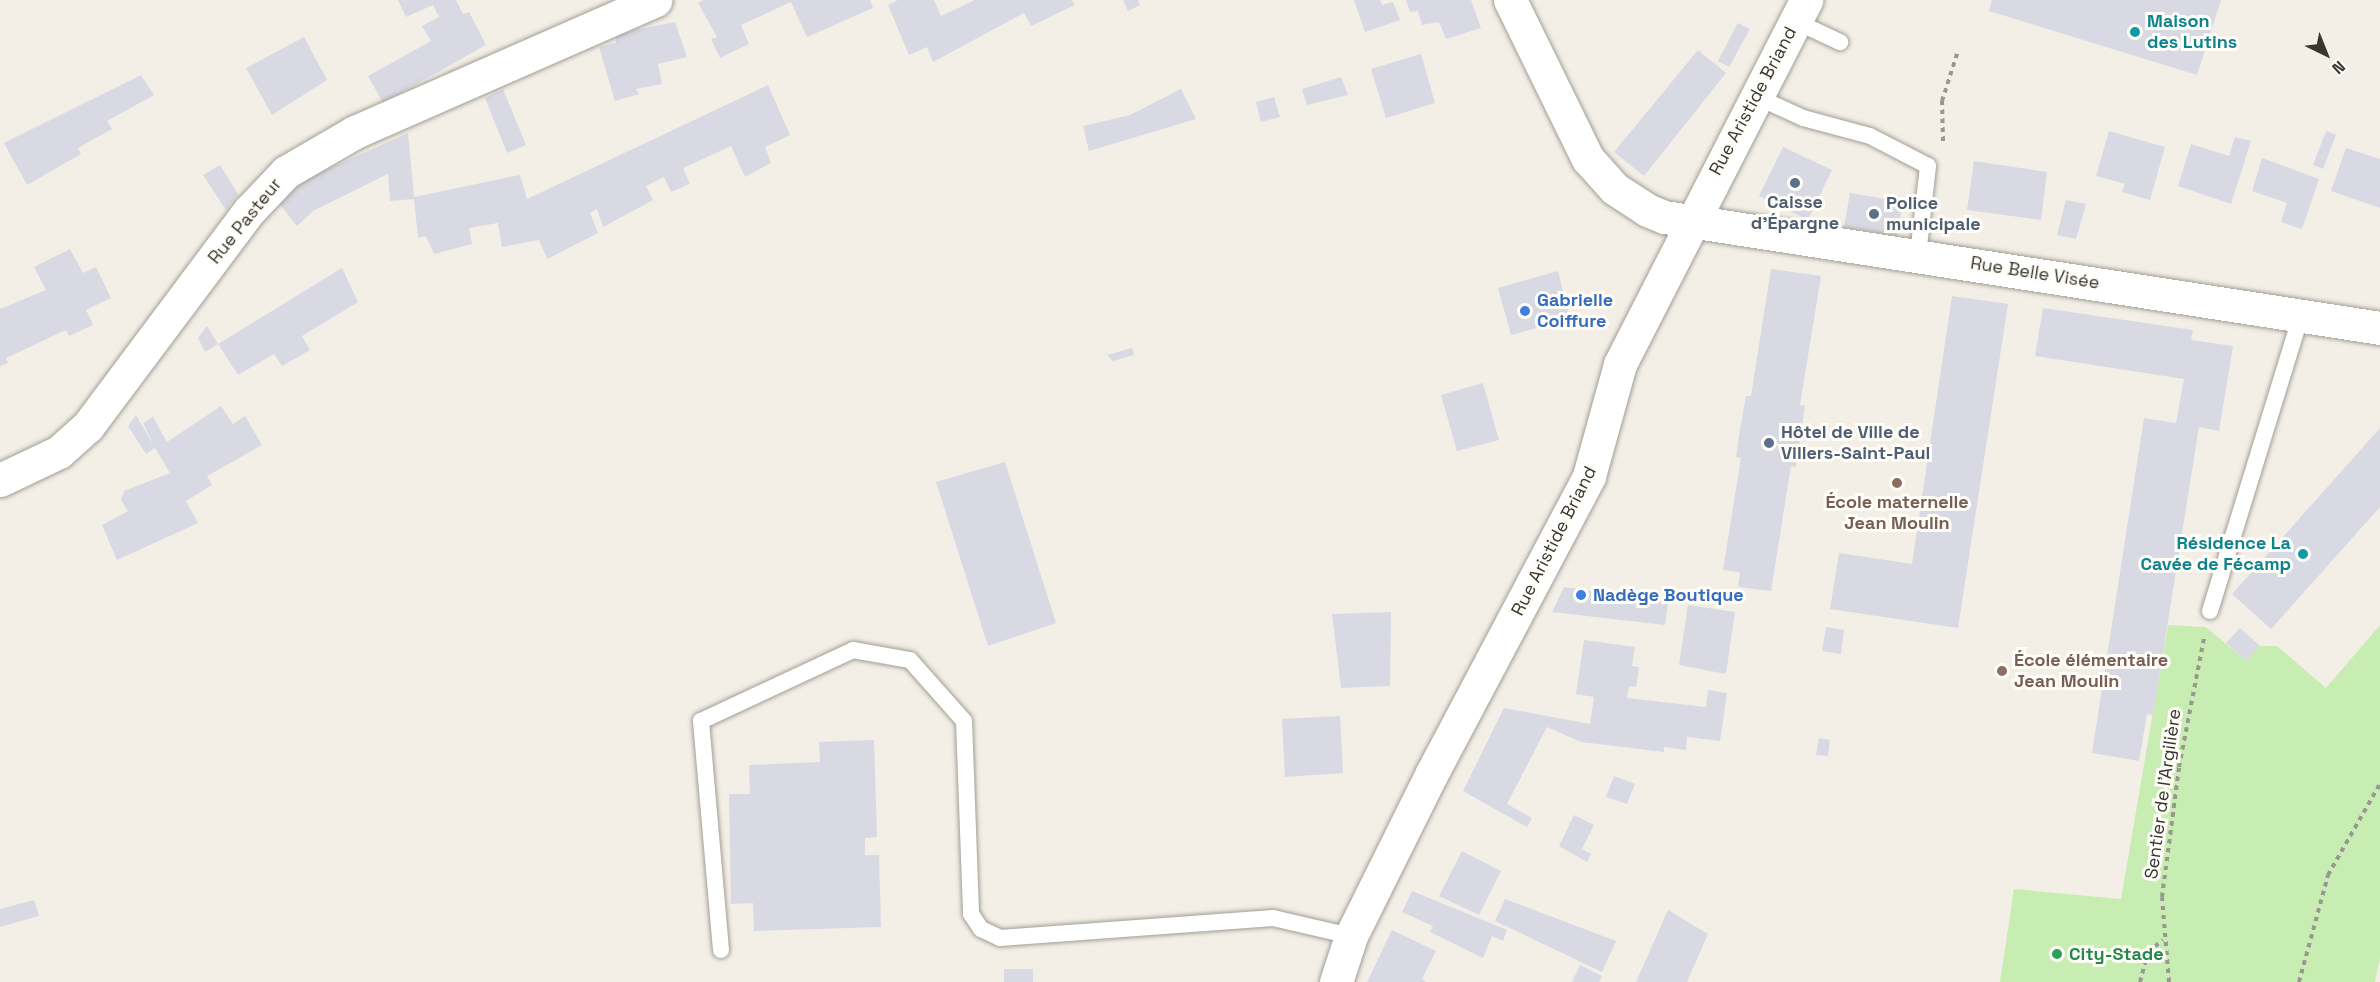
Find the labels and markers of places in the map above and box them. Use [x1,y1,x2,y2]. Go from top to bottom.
place label: Maison des Lutins [2147,11,2237,54]
marker: Maison des Lutins [2128,25,2142,39]
marker: Caisse d'Épargne [1788,176,1802,190]
place label: Caisse d'Épargne [1751,192,1839,234]
place label: Police municipale [1886,193,1981,236]
marker: Police municipale [1867,207,1881,221]
place label: Gabrielle Coiffure [1537,290,1613,332]
marker: Gabrielle Coiffure [1518,304,1532,318]
place label: Hôtel de Ville de Villers-Saint-Paul [1781,422,1930,464]
marker: Hôtel de Ville de Villers-Saint-Paul [1762,436,1776,450]
marker: École maternelle Jean Moulin [1890,476,1904,490]
place label: École maternelle Jean Moulin [1825,492,1969,534]
place label: Résidence La Cavée de Fécamp [2140,533,2291,576]
marker: Résidence La Cavée de Fécamp [2296,547,2310,561]
place label: Nadège Boutique [1593,584,1744,606]
marker: Nadège Boutique [1574,588,1588,602]
place label: École élémentaire Jean Moulin [2014,650,2168,692]
marker: École élémentaire Jean Moulin [1995,664,2009,678]
place label: City-Stade [2069,943,2164,965]
marker: City-Stade [2050,947,2064,961]

